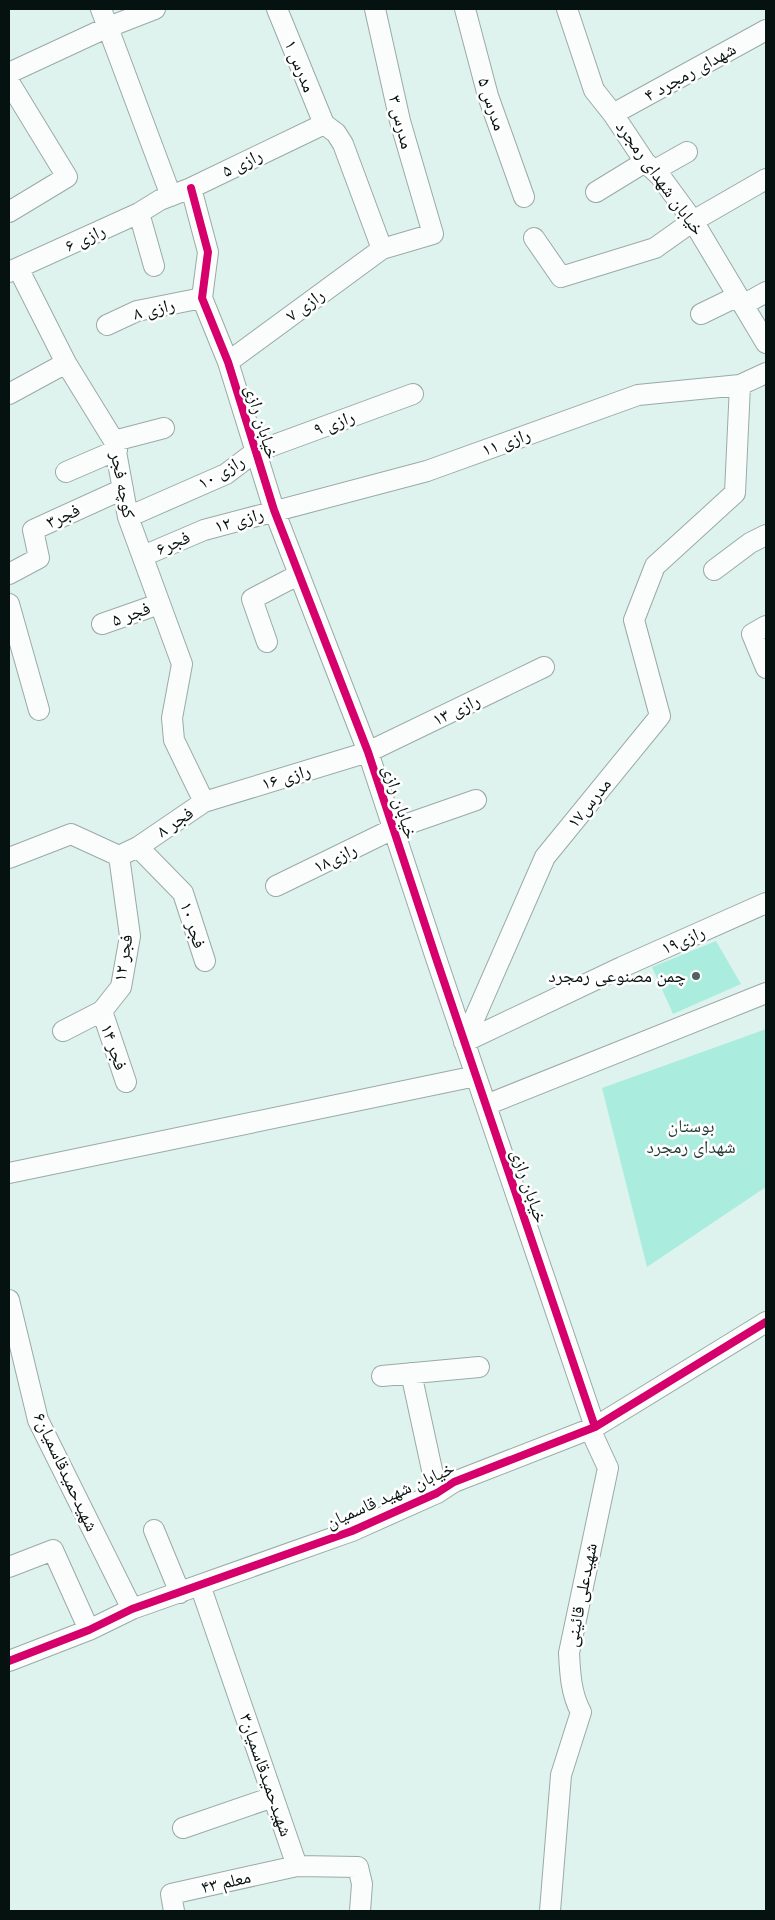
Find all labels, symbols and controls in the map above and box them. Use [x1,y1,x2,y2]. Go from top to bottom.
street label: مدرس ۱ [280,37,320,95]
street label: شهدای رمجرد ۴ [640,38,740,106]
street label: مدرس ۵ [473,75,511,133]
street label: مدرس ۳ [384,93,418,151]
street label: خیابان شهدای رمجرد [611,116,709,240]
street label: رازی ۵ [218,144,266,182]
street label: رازی ۶ [61,219,109,257]
street label: رازی ۷ [282,284,328,326]
street label: رازی ۸ [131,293,177,325]
street label: خیابان رازی [240,382,284,462]
street label: رازی ۹ [311,405,358,441]
street label: رازی ۱۱ [479,423,533,461]
street label: کوچه فجر [106,449,140,520]
street label: رازی ۱۰ [194,450,248,494]
street label: فجر۳ [43,499,83,533]
street label: رازی ۱۲ [212,503,266,537]
street label: فجر۶ [153,526,193,559]
street label: فجر ۵ [109,597,153,630]
street label: رازی ۱۳ [429,689,483,731]
street label: رازی ۱۶ [259,759,313,795]
street label: خیابان رازی [378,762,422,842]
street label: مدرس۱۷ [562,774,616,832]
street label: فجر ۸ [152,802,197,841]
street label: رازی۱۸ [310,838,360,878]
street label: فجر ۱۰ [176,899,211,951]
street label: رازی۱۹ [658,921,708,959]
street label: فجر ۱۲ [108,933,137,983]
place label: چمن مصنوعی رمجرد [548,965,686,987]
marker: چمن مصنوعی رمجرد [690,970,702,982]
street label: فجر ۱۴ [97,1021,132,1073]
park label: بوستان شهدای رمجرد [646,1115,736,1158]
street label: خیابان رازی [506,1146,552,1226]
street label: شهیدحمیدقاسمیان۶ [29,1409,103,1535]
street label: خیابان شهید قاسمیان [322,1457,458,1533]
street label: شهیدعلی قائینی [560,1541,602,1649]
street label: شهیدحمیدقاسمیان۳ [235,1711,297,1839]
street label: معلم ۴۳ [199,1866,253,1899]

